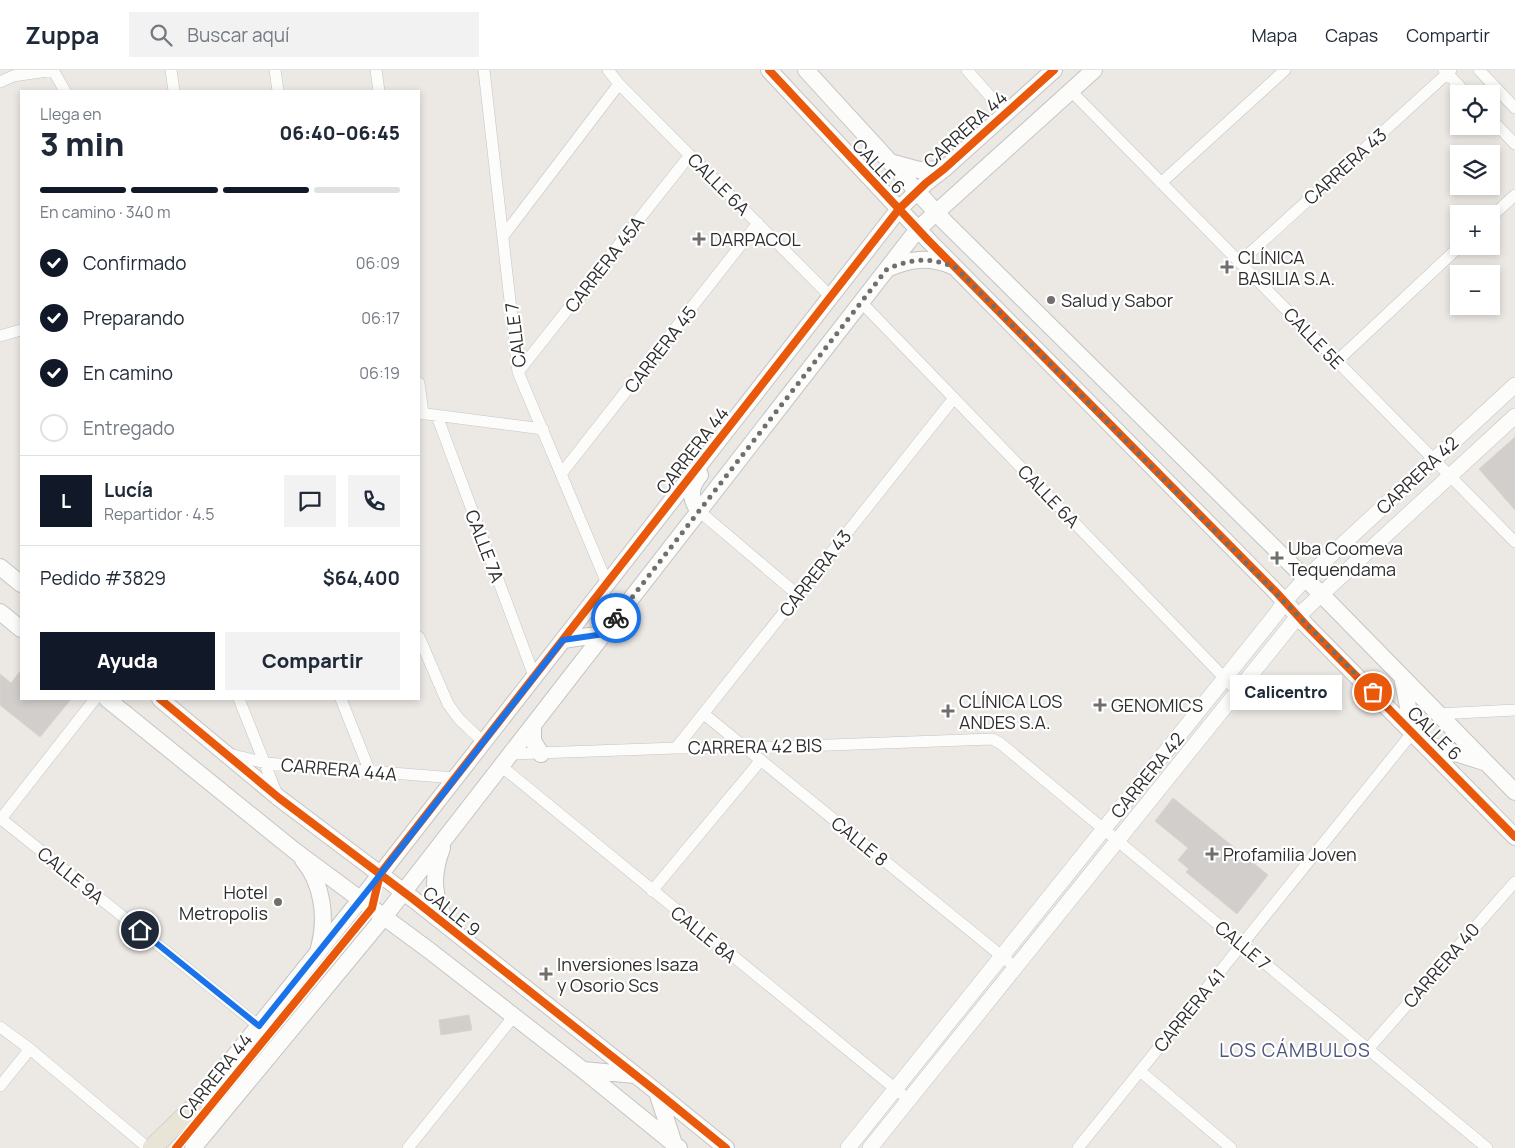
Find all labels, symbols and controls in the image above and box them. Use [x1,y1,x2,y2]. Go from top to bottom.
search box [129,12,479,57]
text: Zuppa [25,18,99,51]
icon: search [147,21,175,49]
text: Buscar aquí [187,22,289,48]
text: Mapa [1251,23,1297,47]
text: Capas [1325,23,1378,47]
text: Compartir [1406,23,1490,47]
street label: CARRERA 44 [918,85,1012,173]
map controls [1450,85,1500,315]
button: locate [1450,85,1500,135]
text: Llega en [40,103,101,125]
text: 06:40–06:45 [280,120,400,146]
text: 3 min [40,122,124,166]
street label: CARRERA 43 [1298,122,1392,210]
street label: CALLE 6 [847,133,911,199]
button: layers [1450,145,1500,195]
street label: CALLE 6A [683,148,756,221]
text: En camino · 340 m [40,201,171,223]
button: + [1450,205,1500,255]
street label: CARRERA 45A [559,211,649,317]
place label: DARPACOL [710,227,801,251]
marker: DARPACOL [692,232,706,246]
place label: CLÍNICA BASILIA S.A. [1238,245,1335,290]
icon: check [40,249,68,277]
text: Confirmado [83,250,187,276]
text: 06:09 [356,252,400,274]
marker: CLÍNICA BASILIA S.A. [1220,260,1234,274]
button: − [1450,265,1500,315]
place label: Salud y Sabor [1061,288,1174,312]
marker: Salud y Sabor [1045,294,1057,306]
street label: CALLE 7 [499,301,531,369]
street label: CARRERA 45 [618,301,702,397]
street label: CALLE 5E [1279,302,1349,374]
icon: check [40,304,68,332]
text: Preparando [83,305,185,331]
text: 06:17 [361,307,400,329]
icon: check [40,359,68,387]
text: En camino [83,360,173,386]
text: 06:19 [359,362,400,384]
street label: CARRERA 44 [650,401,734,499]
text: Entregado [83,415,175,441]
street label: CARRERA 42 [1371,431,1463,519]
street label: CALLE 6A [1013,459,1085,533]
button: chat [284,475,336,527]
button: phone [348,475,400,527]
text: Lucía [104,477,153,503]
text: L [61,488,71,514]
text: Repartidor · 4.5 [104,503,215,525]
street label: CALLE 7A [460,506,510,586]
street label: CARRERA 43 [774,525,856,621]
place label: Uba Coomeva Tequendama [1288,536,1403,581]
marker: Uba Coomeva Tequendama [1270,551,1284,565]
text: Pedido #3829 [40,565,166,591]
text: $64,400 [323,565,400,591]
courier [591,593,641,643]
icon: bike [602,604,630,632]
button: Ayuda [40,632,215,690]
button: Compartir [225,632,400,690]
pin [1352,671,1394,713]
callout: Calicentro [1230,674,1343,710]
icon: bag [1359,678,1387,706]
text: Calicentro [1244,681,1328,703]
place label: CLÍNICA LOS ANDES S.A. [959,689,1062,734]
place label: GENOMICS [1111,693,1203,717]
marker: GENOMICS [1093,698,1107,712]
street label: CALLE 6 [1403,701,1467,765]
marker: CLÍNICA LOS ANDES S.A. [941,704,955,718]
street label: CARRERA 42 [1105,727,1189,823]
street label: CARRERA 42 BIS [688,733,822,759]
street label: CARRERA 44A [280,752,399,786]
street label: CALLE 8 [827,811,893,871]
street label: CALLE 9A [33,841,110,909]
place label: Profamilia Joven [1223,842,1357,866]
marker: Profamilia Joven [1205,847,1219,861]
place label: Hotel Metropolis [179,880,268,925]
street label: CALLE 9 [418,880,486,942]
marker: Hotel Metropolis [272,896,284,908]
street label: CALLE 8A [666,900,742,968]
pin [119,909,161,951]
street label: CALLE 7 [1210,915,1276,975]
icon: home [126,916,154,944]
street label: CARRERA 40 [1398,918,1484,1012]
place label: Inversiones Isaza y Osorio Scs [557,952,698,997]
street label: CARRERA 41 [1148,963,1230,1057]
marker: Inversiones Isaza y Osorio Scs [539,967,553,981]
street label: CARRERA 44 [173,1028,257,1124]
district label: LOS CÁMBULOS [1219,1037,1371,1063]

